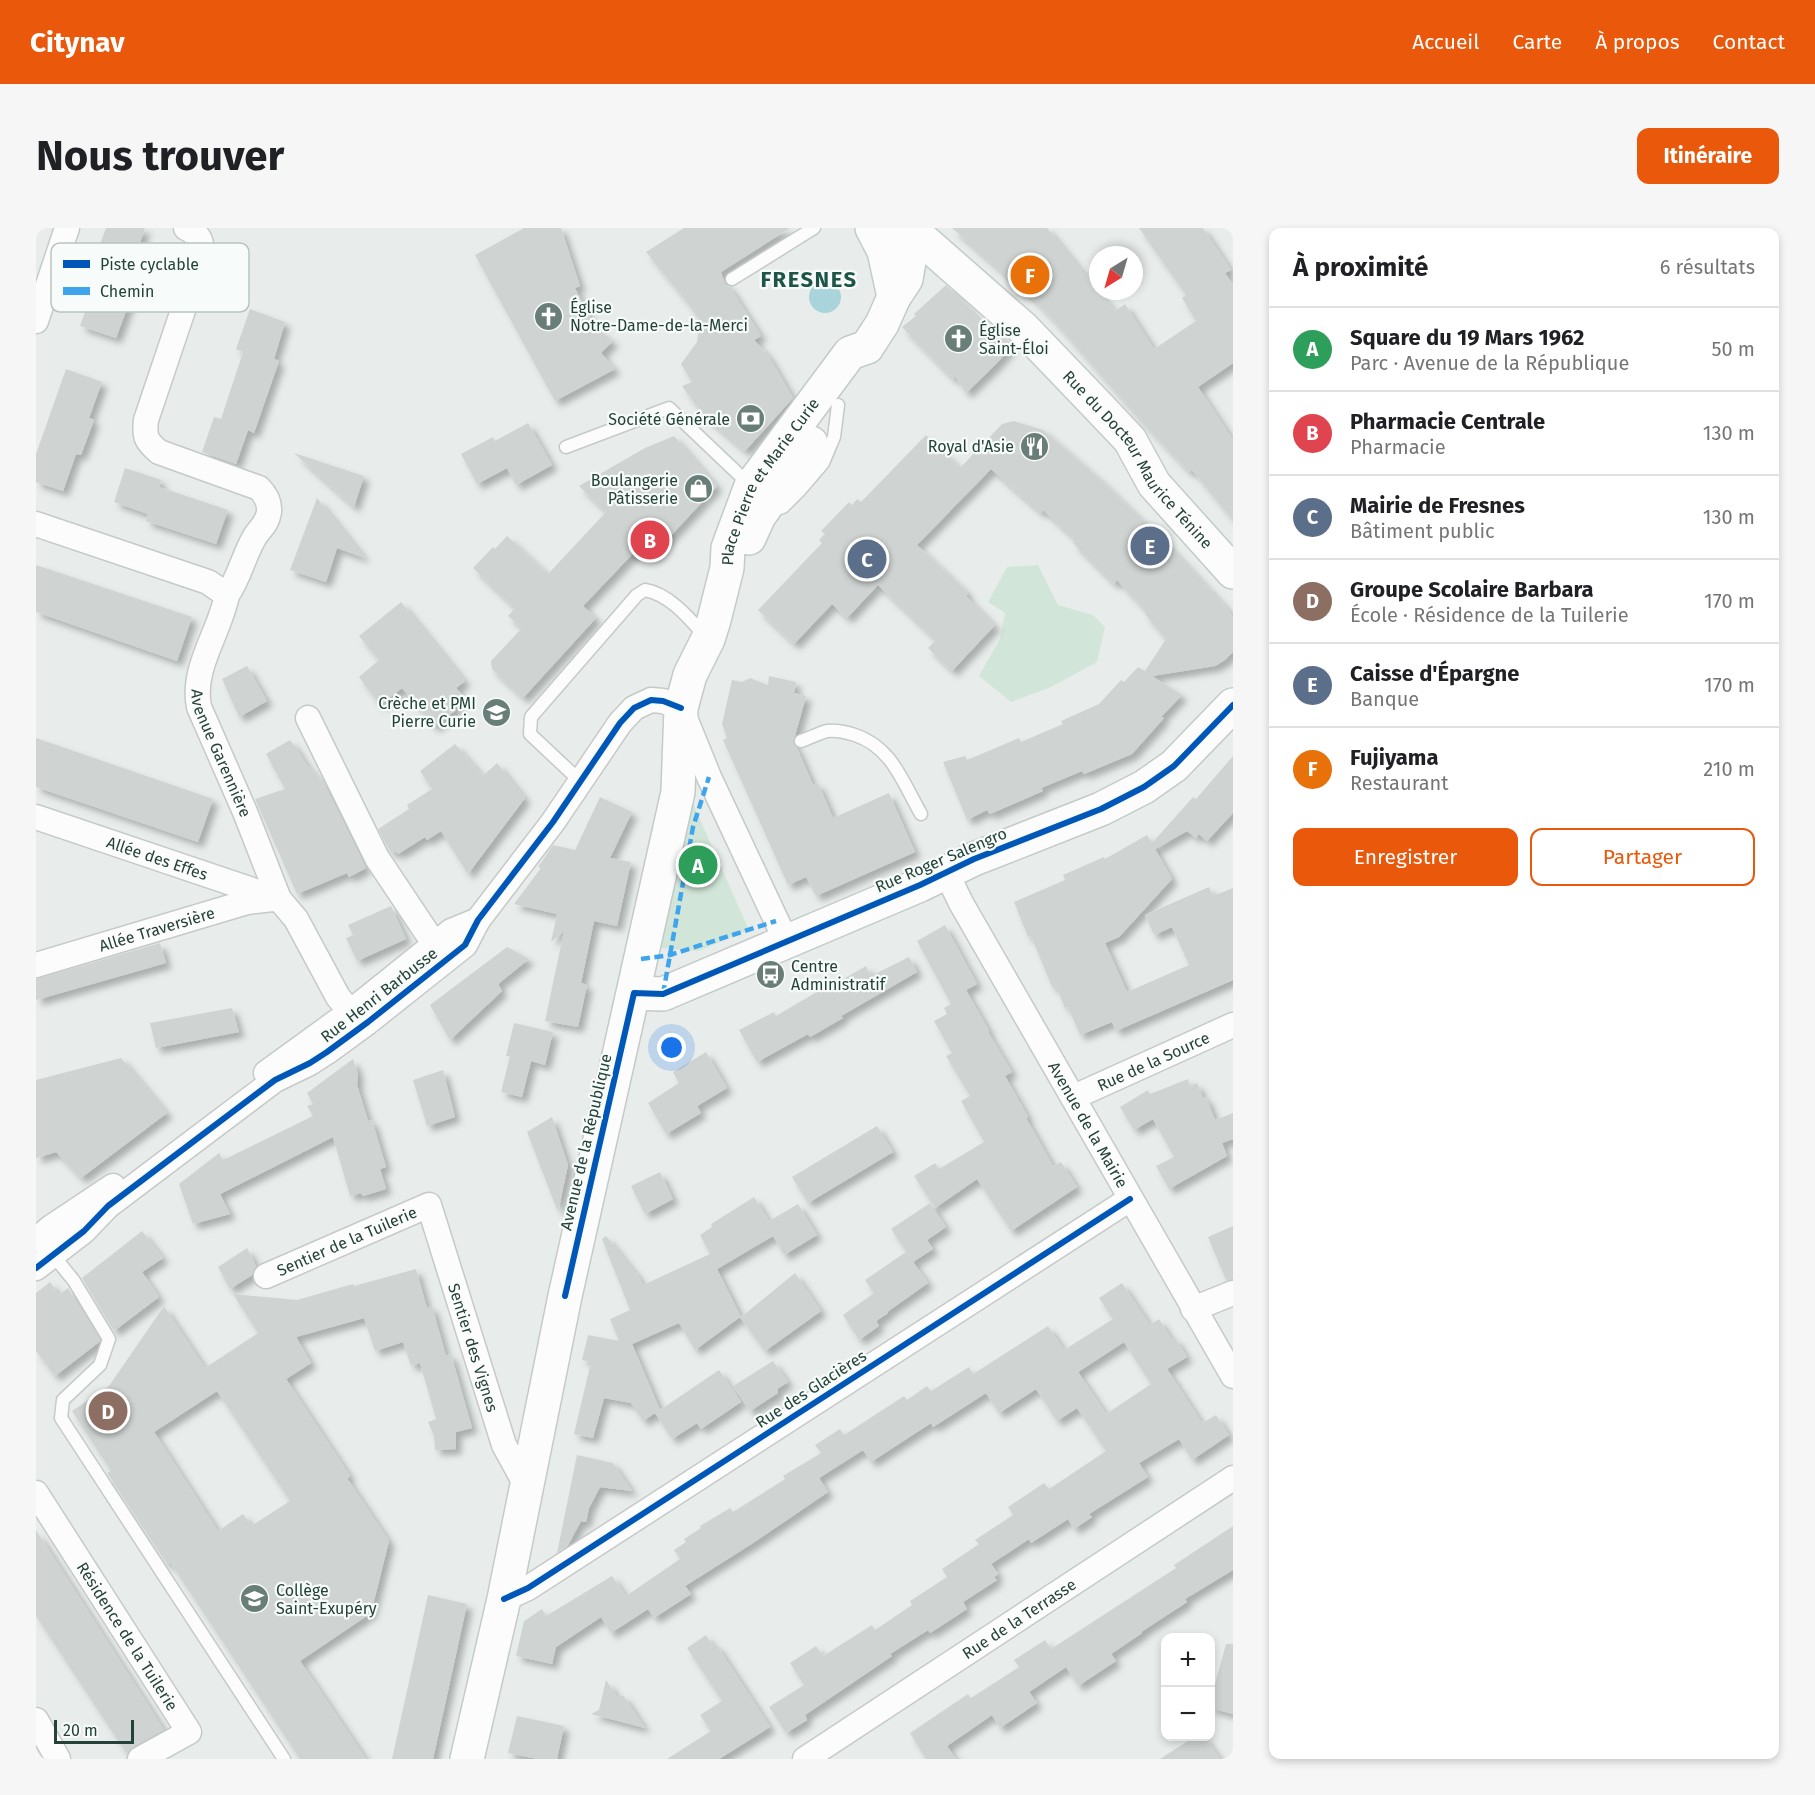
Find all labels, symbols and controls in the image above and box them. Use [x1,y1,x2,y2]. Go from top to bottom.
text: Citynav [30,26,125,59]
text: Accueil [1412,29,1479,55]
text: Carte [1512,29,1562,55]
text: À propos [1595,29,1680,55]
text: Contact [1713,29,1785,55]
button: Itinéraire [1637,128,1779,184]
text: Nous trouver [36,131,284,181]
legend [51,243,249,312]
north arrow [1089,246,1143,300]
pin: F [1010,252,1050,298]
text: À proximité [1293,252,1428,283]
text: Piste cyclable [100,255,199,274]
text: 6 résultats [1660,255,1755,279]
district label: FRESNES [760,266,858,293]
text: Chemin [100,282,155,301]
place label: Église Notre-Dame-de-la-Merci [570,297,748,335]
church icon: Église Notre-Dame-de-la-Merci [533,300,565,332]
place label: Église Saint-Éloi [979,320,1049,358]
church icon: Église Saint-Éloi [942,323,974,355]
text: Square du 19 Mars 1962 [1350,324,1584,351]
text: A [1307,337,1318,361]
text: 50 m [1711,337,1755,361]
text: Parc · Avenue de la République [1350,351,1629,375]
street label: Rue du Docteur Maurice Ténine [1059,366,1217,552]
street label: Place Pierre et Marie Curie [718,394,823,566]
bank icon: Société Générale [735,403,767,435]
text: Pharmacie Centrale [1350,408,1545,435]
place label: Société Générale [608,410,730,429]
text: B [1306,421,1319,445]
text: 130 m [1703,421,1755,445]
restaurant icon: Royal d'Asie [1019,430,1051,462]
text: Pharmacie [1350,435,1446,459]
place label: Royal d'Asie [928,437,1014,456]
place label: Boulangerie Pâtisserie [591,471,678,508]
shop icon: Boulangerie Pâtisserie [683,473,715,505]
text: Mairie de Fresnes [1350,492,1525,519]
text: C [1307,505,1318,529]
text: 130 m [1703,505,1755,529]
pin: B [630,518,670,562]
text: Bâtiment public [1350,519,1495,543]
pin: E [1130,524,1170,568]
pin: C [848,536,886,582]
text: Groupe Scolaire Barbara [1350,576,1594,603]
text: D [1306,589,1319,613]
text: 170 m [1704,589,1755,613]
text: École · Résidence de la Tuilerie [1350,603,1629,627]
text: Caisse d'Épargne [1350,660,1519,687]
text: E [1307,673,1318,697]
text: 170 m [1704,673,1755,697]
text: Banque [1350,687,1419,711]
street label: Avenue Garennière [188,689,255,820]
place label: Crèche et PMI Pierre Curie [378,694,476,731]
school or university icon: Crèche et PMI Pierre Curie [481,696,513,728]
text: Fujiyama [1350,744,1439,771]
text: F [1308,757,1317,781]
text: 210 m [1703,757,1755,781]
text: Restaurant [1350,771,1448,795]
street label: Rue Roger Salengro [872,824,1010,896]
button: Enregistrer [1293,828,1518,886]
button: Partager [1530,828,1755,886]
street label: Allée des Effes [104,832,210,884]
pin: A [678,842,718,888]
street label: Allée Traversière [97,903,217,955]
street label: Rue Henri Barbusse [317,944,441,1046]
place label: Centre Administratif [791,957,887,994]
bus stop icon: Centre Administratif [754,959,786,991]
street label: Rue de la Source [1094,1027,1212,1095]
your location [657,1033,686,1062]
street label: Avenue de la République [556,1052,616,1232]
street label: Avenue de la Mairie [1045,1058,1132,1191]
street label: Sentier de la Tuilerie [274,1202,420,1280]
street label: Sentier des Vignes [444,1281,503,1414]
street label: Rue des Glacières [752,1346,870,1432]
pin: D [88,1388,128,1434]
street label: Résidence de la Tuilerie [73,1558,182,1714]
street label: Rue de la Terrasse [959,1574,1079,1663]
place label: Collège Saint-Exupéry [276,1581,377,1618]
school or university icon: Collège Saint-Exupéry [239,1583,271,1615]
map controls [1161,1633,1215,1741]
button: + [1161,1633,1215,1687]
button: − [1161,1687,1215,1741]
scale bar [54,1717,134,1744]
text: 20 m [63,1721,98,1740]

